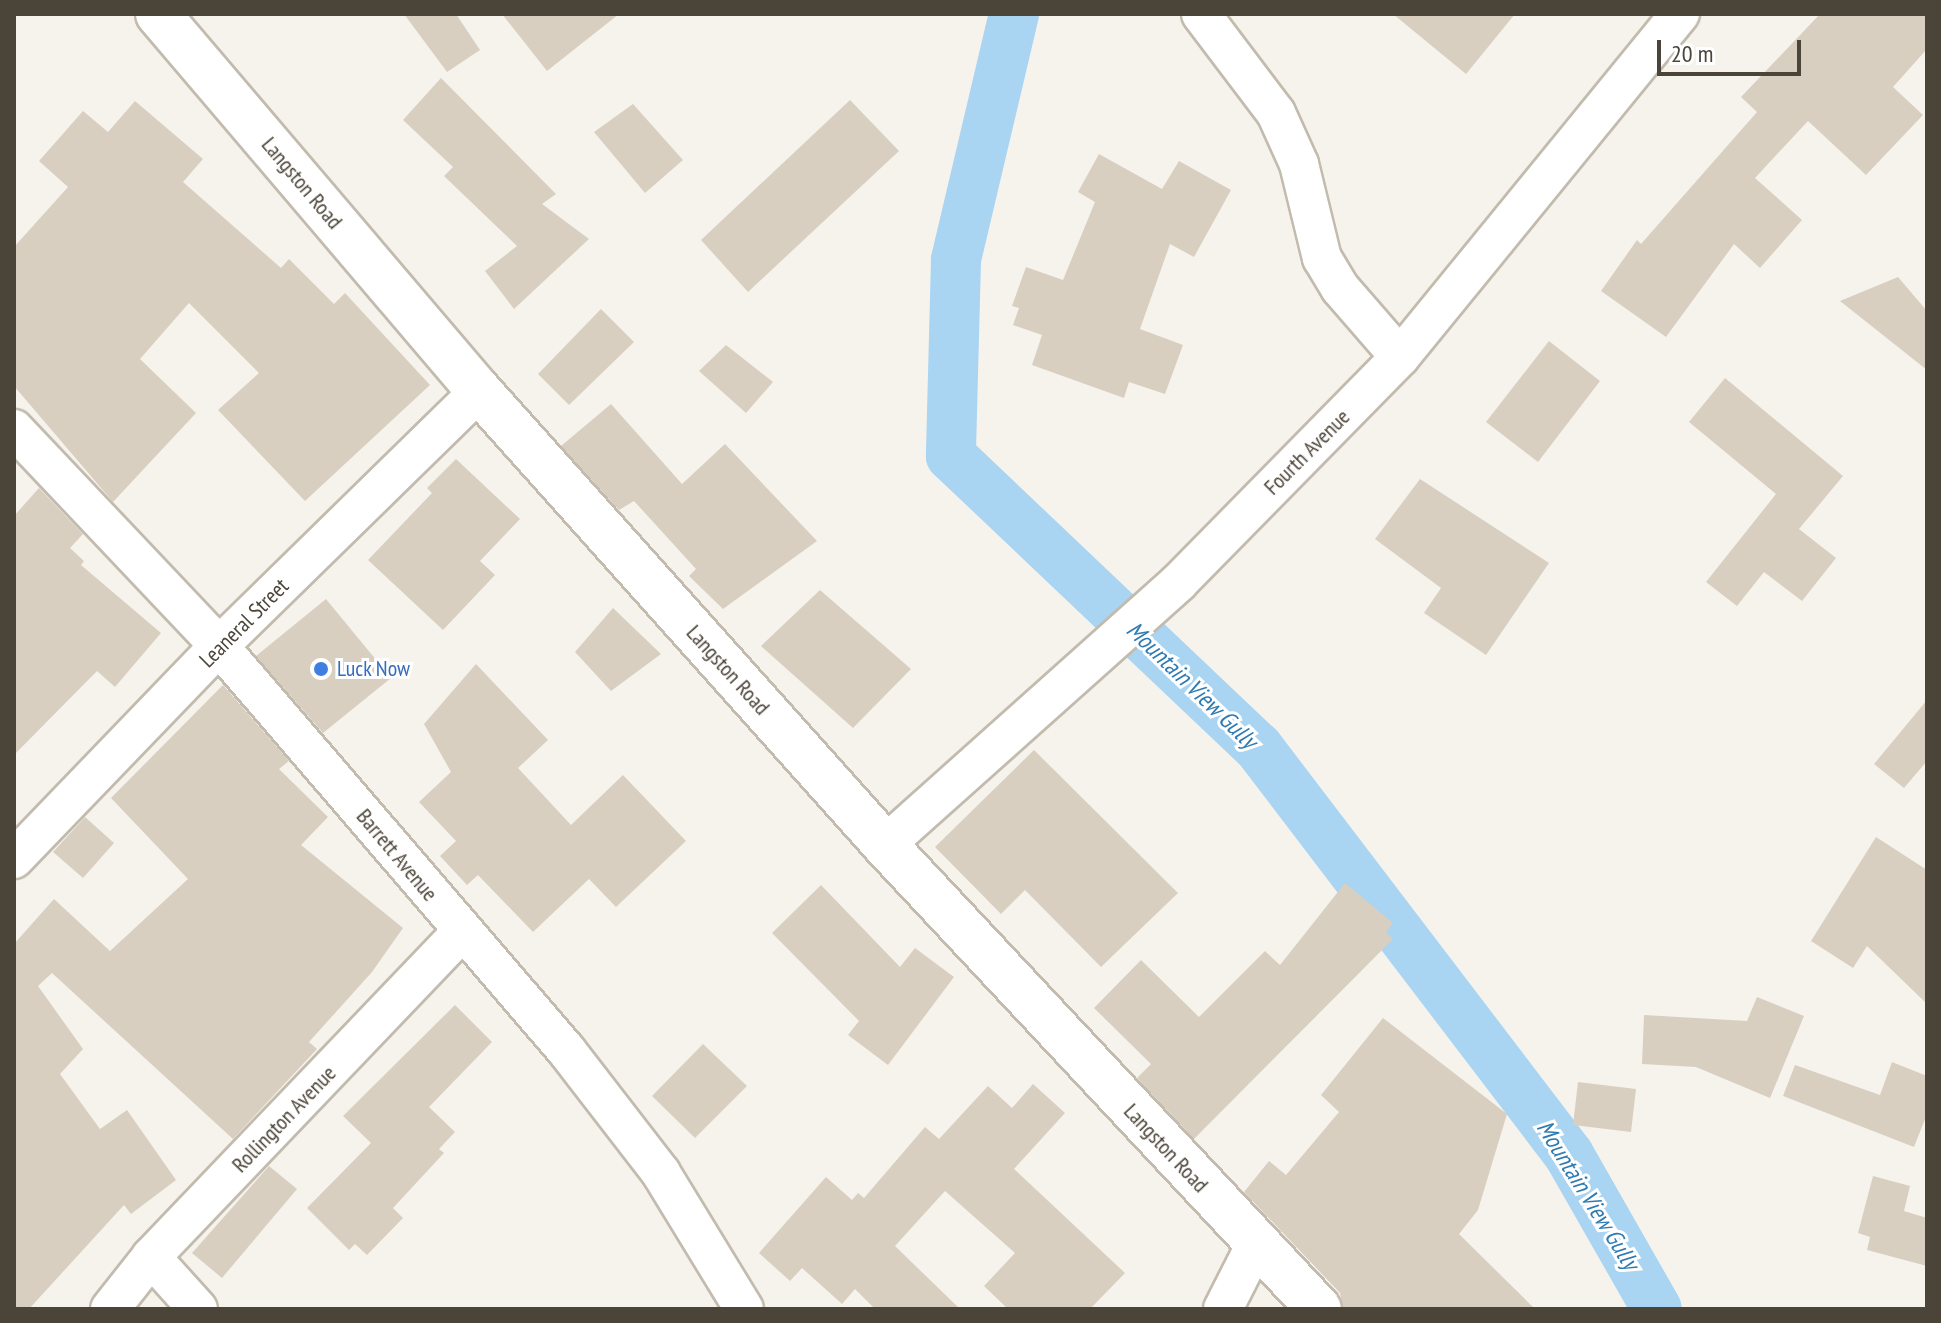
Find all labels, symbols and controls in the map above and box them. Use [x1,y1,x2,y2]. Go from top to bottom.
scale bar [1661,24,1805,74]
text: 20 m [1671,38,1713,69]
street label: Langston Road [256,132,348,234]
street label: Fourth Avenue [1259,404,1355,500]
street label: Leaneral Street [194,573,294,673]
water label: Mountain View Gully [1120,615,1264,755]
street label: Langston Road [681,620,775,720]
place label: Luck Now [337,656,411,682]
marker: Luck Now [312,660,330,678]
street label: Barrett Avenue [351,803,443,907]
street label: Rollington Avenue [226,1060,342,1178]
street label: Langston Road [1118,1098,1214,1198]
water label: Mountain View Gully [1530,1115,1646,1275]

